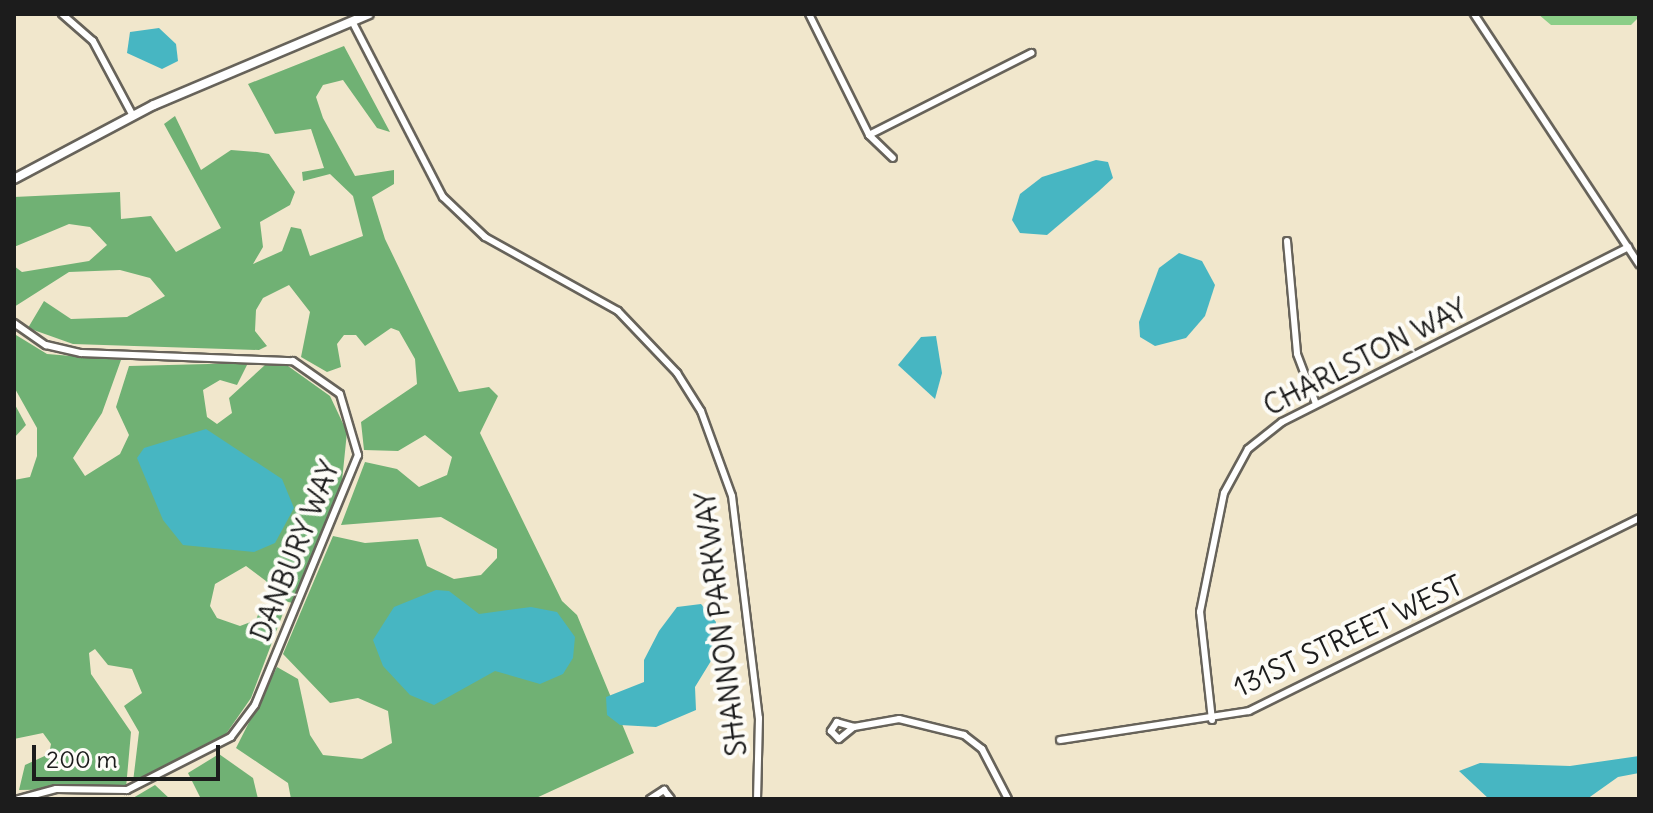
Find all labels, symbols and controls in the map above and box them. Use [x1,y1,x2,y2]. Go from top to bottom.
street label: CHARLSTON WAY [1258,291,1472,423]
street label: DANBURY WAY [244,456,346,646]
street label: SHANNON PARKWAY [688,490,754,758]
street label: 131ST STREET WEST [1228,568,1468,704]
scale bar [36,729,224,779]
text: 200 m [46,744,118,774]

